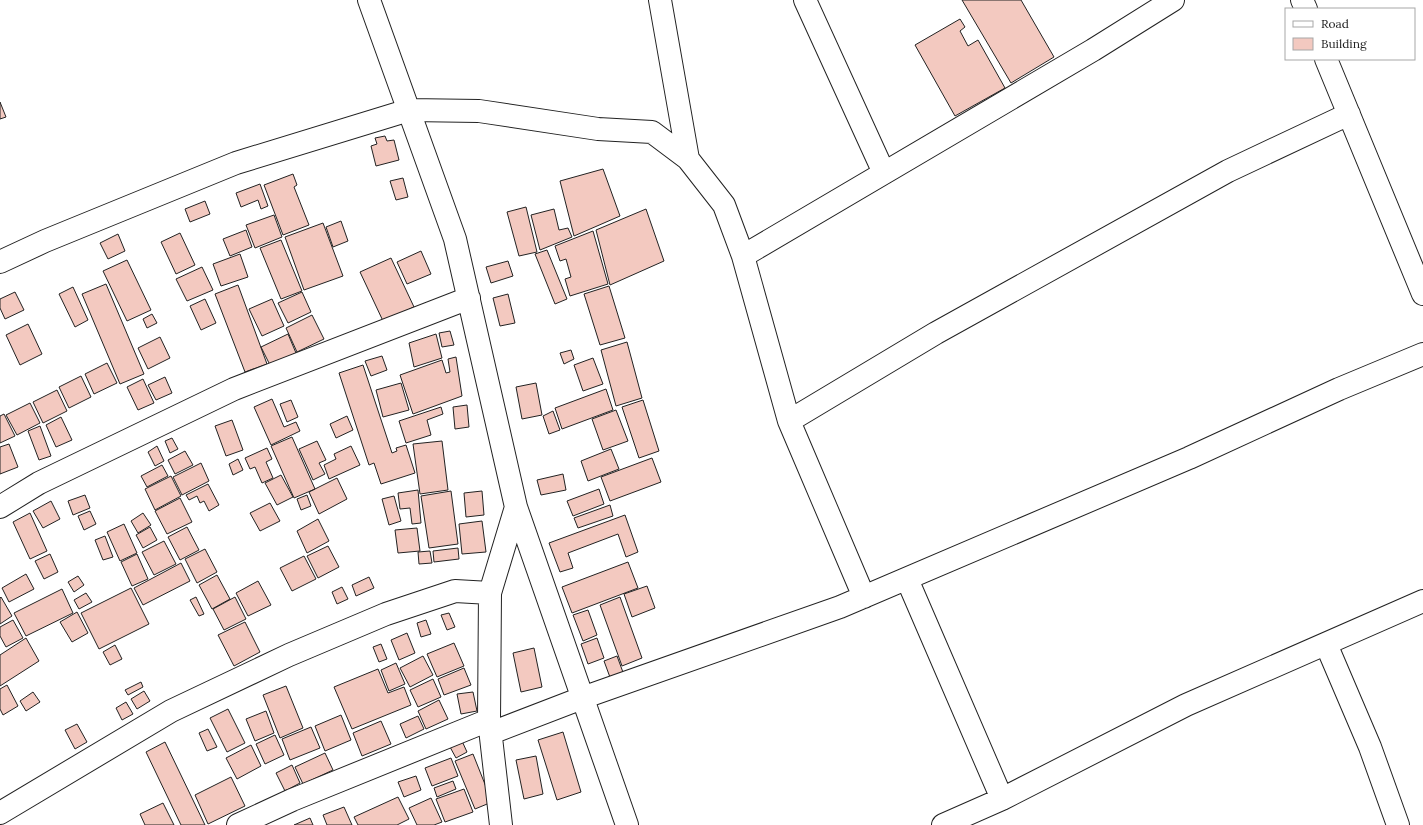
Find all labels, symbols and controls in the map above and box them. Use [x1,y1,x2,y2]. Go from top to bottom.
legend [1285,8,1415,60]
text: Road [1321,16,1349,31]
text: Building [1321,36,1367,51]

